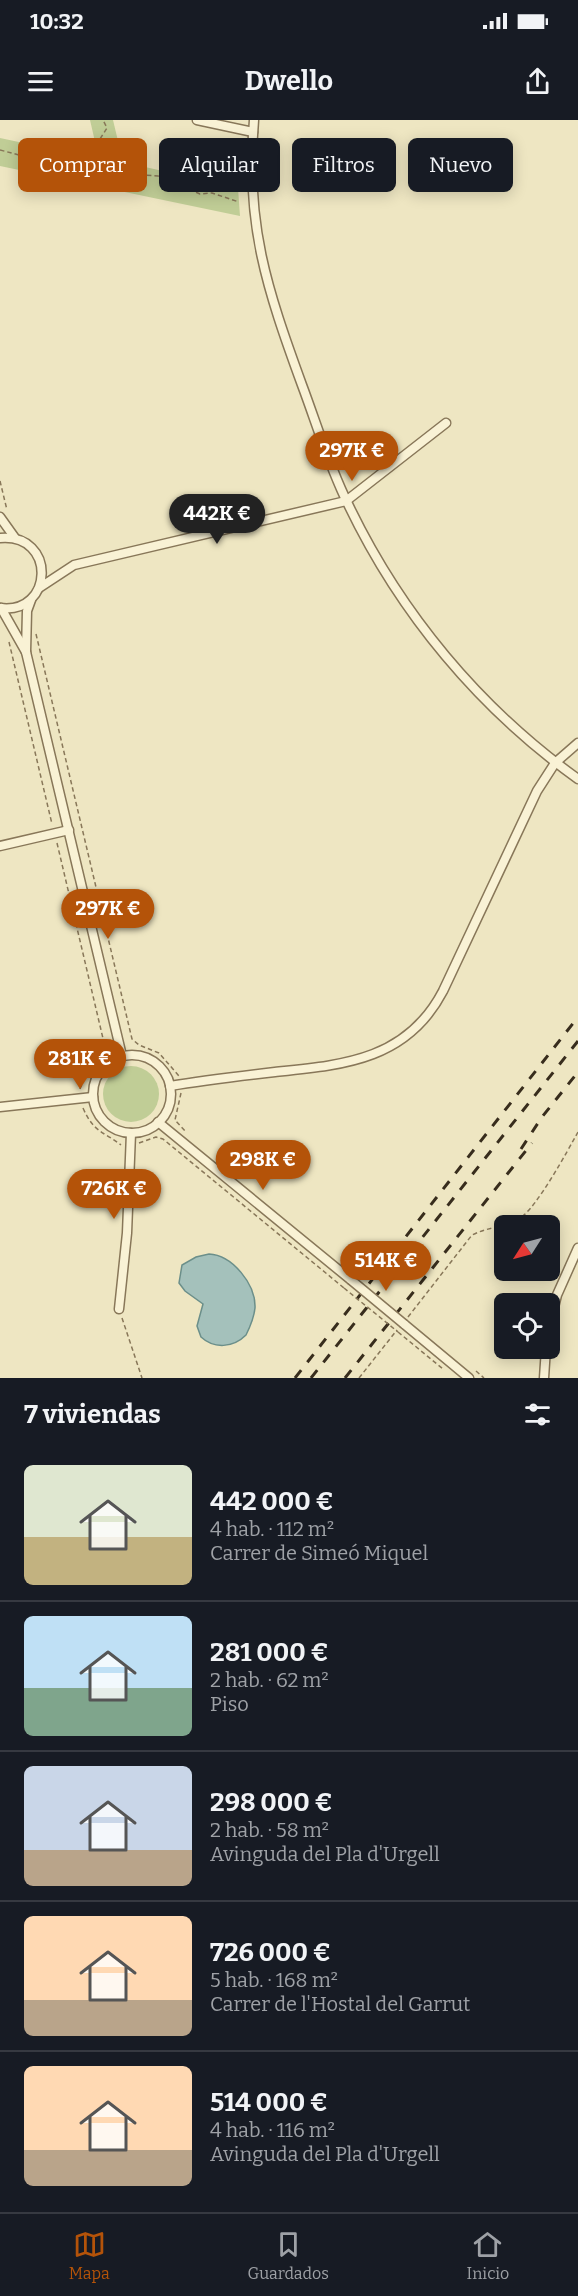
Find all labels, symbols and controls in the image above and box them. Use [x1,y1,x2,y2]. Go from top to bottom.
text: 10:32 [30,8,84,35]
icon: menu [24,65,57,98]
text: Dwello [245,65,333,97]
icon: share [521,65,554,98]
chip: Comprar [18,138,147,192]
chip: Alquilar [159,138,280,192]
chip: Filtros [292,138,396,192]
chip: Nuevo [408,138,513,192]
pin: 297K € [303,431,401,482]
text: 297K € [319,438,385,462]
pin: 442K € [168,494,266,545]
text: 442K € [183,501,251,525]
pin: 297K € [59,889,157,940]
text: 297K € [75,896,141,920]
pin: 281K € [31,1039,129,1090]
text: 281K € [48,1046,112,1070]
pin: 298K € [214,1140,312,1191]
text: 298K € [230,1147,296,1171]
pin: 726K € [65,1169,163,1220]
text: 726K € [81,1176,147,1200]
north arrow [494,1215,560,1281]
map controls [494,1215,560,1359]
pin: 514K € [337,1241,435,1292]
text: 514K € [354,1248,418,1272]
button: locate [494,1293,560,1359]
icon: filters [521,1398,554,1431]
text: 7 viviendas [24,1399,161,1430]
text: 442 000 € [210,1486,334,1517]
icon: home [72,1489,144,1561]
text: 4 hab. · 112 m² [210,1517,334,1541]
text: Carrer de Simeó Miquel [210,1541,428,1565]
text: 281 000 € [210,1637,328,1668]
icon: home [72,1640,144,1712]
text: 2 hab. · 62 m² [210,1668,329,1692]
text: Piso [210,1692,249,1716]
text: 298 000 € [210,1787,333,1818]
icon: home [72,1790,144,1862]
text: 2 hab. · 58 m² [210,1818,329,1842]
text: Avinguda del Pla d'Urgell [210,1842,440,1866]
text: 726 000 € [210,1937,331,1968]
icon: home [72,1940,144,2012]
text: 5 hab. · 168 m² [210,1968,338,1992]
text: Carrer de l'Hostal del Garrut [210,1992,470,2016]
text: 514 000 € [210,2087,328,2118]
icon: home [72,2090,144,2162]
text: 4 hab. · 116 m² [210,2118,335,2142]
text: Avinguda del Pla d'Urgell [210,2142,440,2166]
tab: Mapa [69,2228,110,2283]
tab: Guardados [248,2228,329,2283]
tab: Inicio [467,2228,509,2283]

